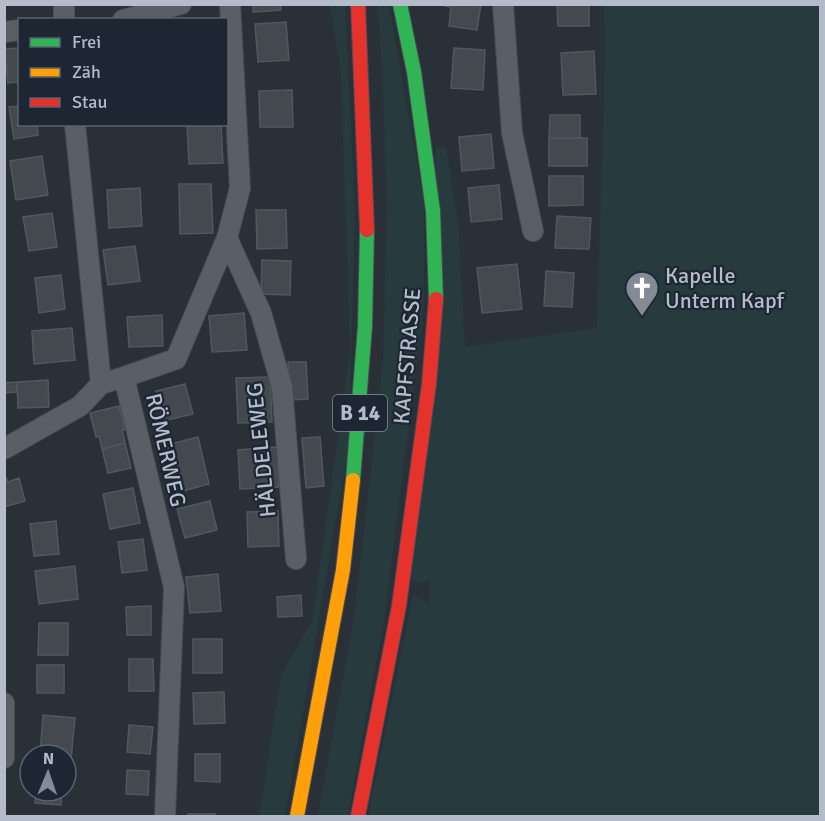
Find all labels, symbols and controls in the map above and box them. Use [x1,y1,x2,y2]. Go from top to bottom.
legend [18,18,228,126]
text: Frei [72,31,101,53]
text: Zäh [72,61,101,83]
text: Stau [72,91,107,113]
place label: Kapelle Unterm Kapf [665,262,786,314]
church icon: Kapelle Unterm Kapf [624,270,660,317]
street label: KAPFSTRASSE [388,287,426,425]
street label: HÄLDELEWEG [241,381,281,519]
street label: RÖMERWEG [140,391,192,509]
road number: B 14 [333,395,387,431]
north arrow [18,743,78,803]
text: N [43,749,54,769]

